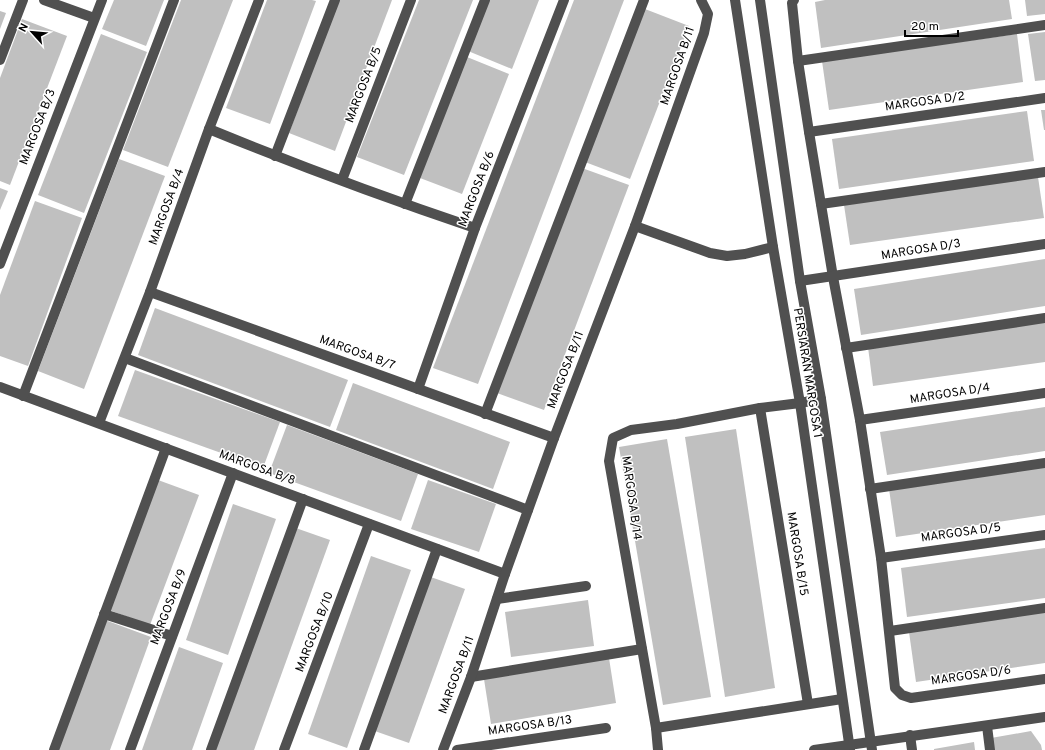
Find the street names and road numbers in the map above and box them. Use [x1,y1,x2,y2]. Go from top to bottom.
street label: MARGOSA B/11 [657,25,699,107]
street label: MARGOSA B/5 [342,45,386,125]
street label: MARGOSA B/3 [16,87,60,167]
street label: MARGOSA D/2 [884,88,966,116]
street label: MARGOSA B/6 [455,149,499,229]
street label: MARGOSA B/4 [146,167,188,247]
street label: MARGOSA D/3 [880,236,962,264]
street label: PERSIARAN MARGOSA 1 [789,307,825,439]
street label: MARGOSA B/11 [544,329,588,411]
street label: MARGOSA B/7 [317,332,397,374]
street label: MARGOSA D/4 [909,380,991,408]
street label: MARGOSA B/8 [217,447,297,489]
street label: MARGOSA B/14 [617,455,645,541]
street label: MARGOSA B/15 [782,511,812,597]
street label: MARGOSA D/5 [920,519,1002,547]
street label: MARGOSA B/9 [147,567,191,647]
street label: MARGOSA B/10 [292,589,338,675]
street label: MARGOSA B/11 [435,634,479,716]
street label: MARGOSA D/6 [930,662,1012,690]
street label: MARGOSA B/13 [487,712,573,740]

